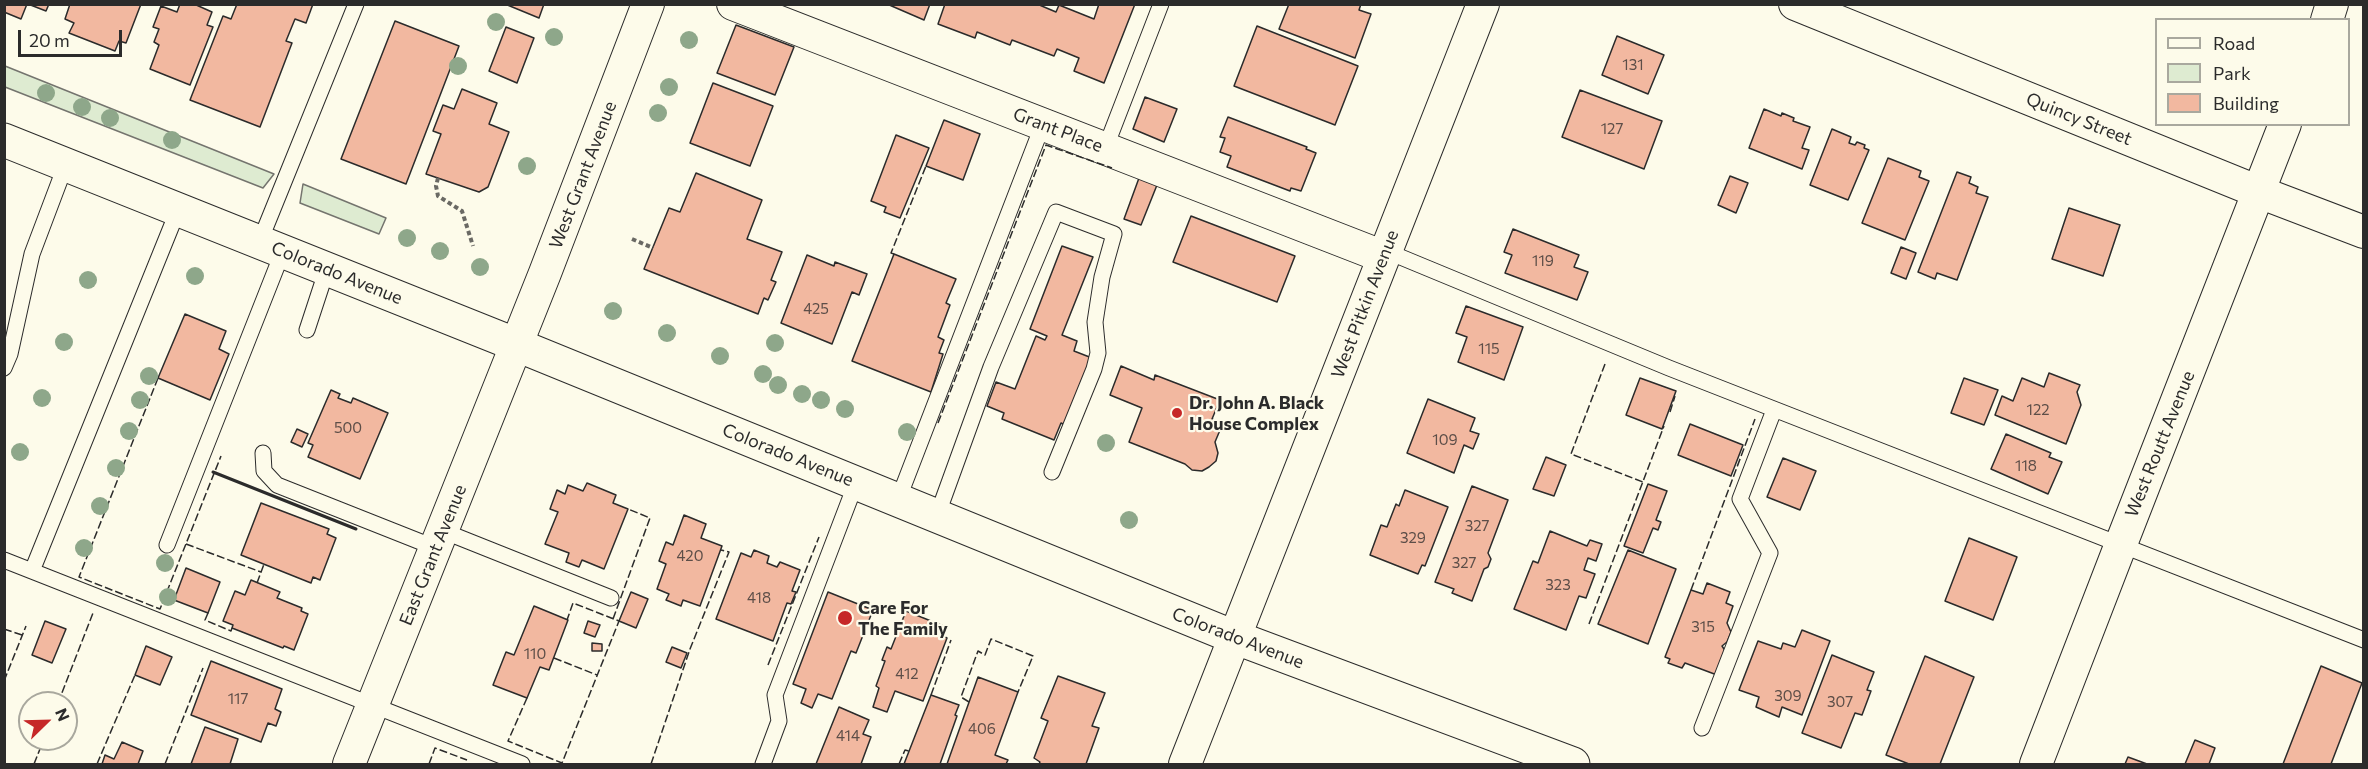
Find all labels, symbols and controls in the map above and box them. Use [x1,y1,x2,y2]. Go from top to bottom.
scale bar [21,18,124,56]
legend [2155,18,2350,126]
text: 20 m [29,29,70,51]
text: Road [2213,32,2255,54]
house number: 131 [1622,56,1644,74]
text: Park [2213,62,2251,84]
street label: Quincy Street [2023,88,2135,150]
text: Building [2213,92,2279,114]
street label: West Grant Avenue [545,98,621,252]
street label: Grant Place [1010,103,1106,157]
house number: 127 [1601,120,1623,138]
street label: West Pitkin Avenue [1327,227,1403,381]
street label: Colorado Avenue [268,237,406,309]
house number: 119 [1532,252,1554,270]
house number: 425 [803,300,829,318]
house number: 115 [1478,340,1500,358]
street label: West Routt Avenue [2121,368,2199,520]
place label: Dr. John A. Black House Complex [1189,392,1324,434]
house number: 122 [2026,401,2050,419]
marker: Dr. John A. Black House Complex [1170,406,1184,420]
house number: 500 [334,419,362,437]
street label: Colorado Avenue [719,419,857,491]
house number: 109 [1432,431,1458,449]
house number: 118 [2015,457,2037,475]
street label: East Grant Avenue [395,481,471,629]
house number: 327 [1465,517,1489,535]
house number: 329 [1400,529,1426,547]
house number: 420 [677,547,703,565]
house number: 327 [1452,554,1476,572]
house number: 323 [1545,576,1571,594]
house number: 418 [747,589,771,607]
place label: Care For The Family [858,597,948,640]
street label: Colorado Avenue [1169,603,1307,673]
marker: Care For The Family [836,609,854,627]
house number: 315 [1691,618,1715,636]
house number: 110 [524,645,546,663]
house number: 412 [895,665,919,683]
house number: 309 [1774,687,1802,705]
house number: 117 [228,690,248,708]
north arrow [18,691,78,751]
house number: 307 [1827,693,1853,711]
text: N [52,705,74,724]
house number: 406 [968,720,996,738]
house number: 414 [836,727,860,745]

